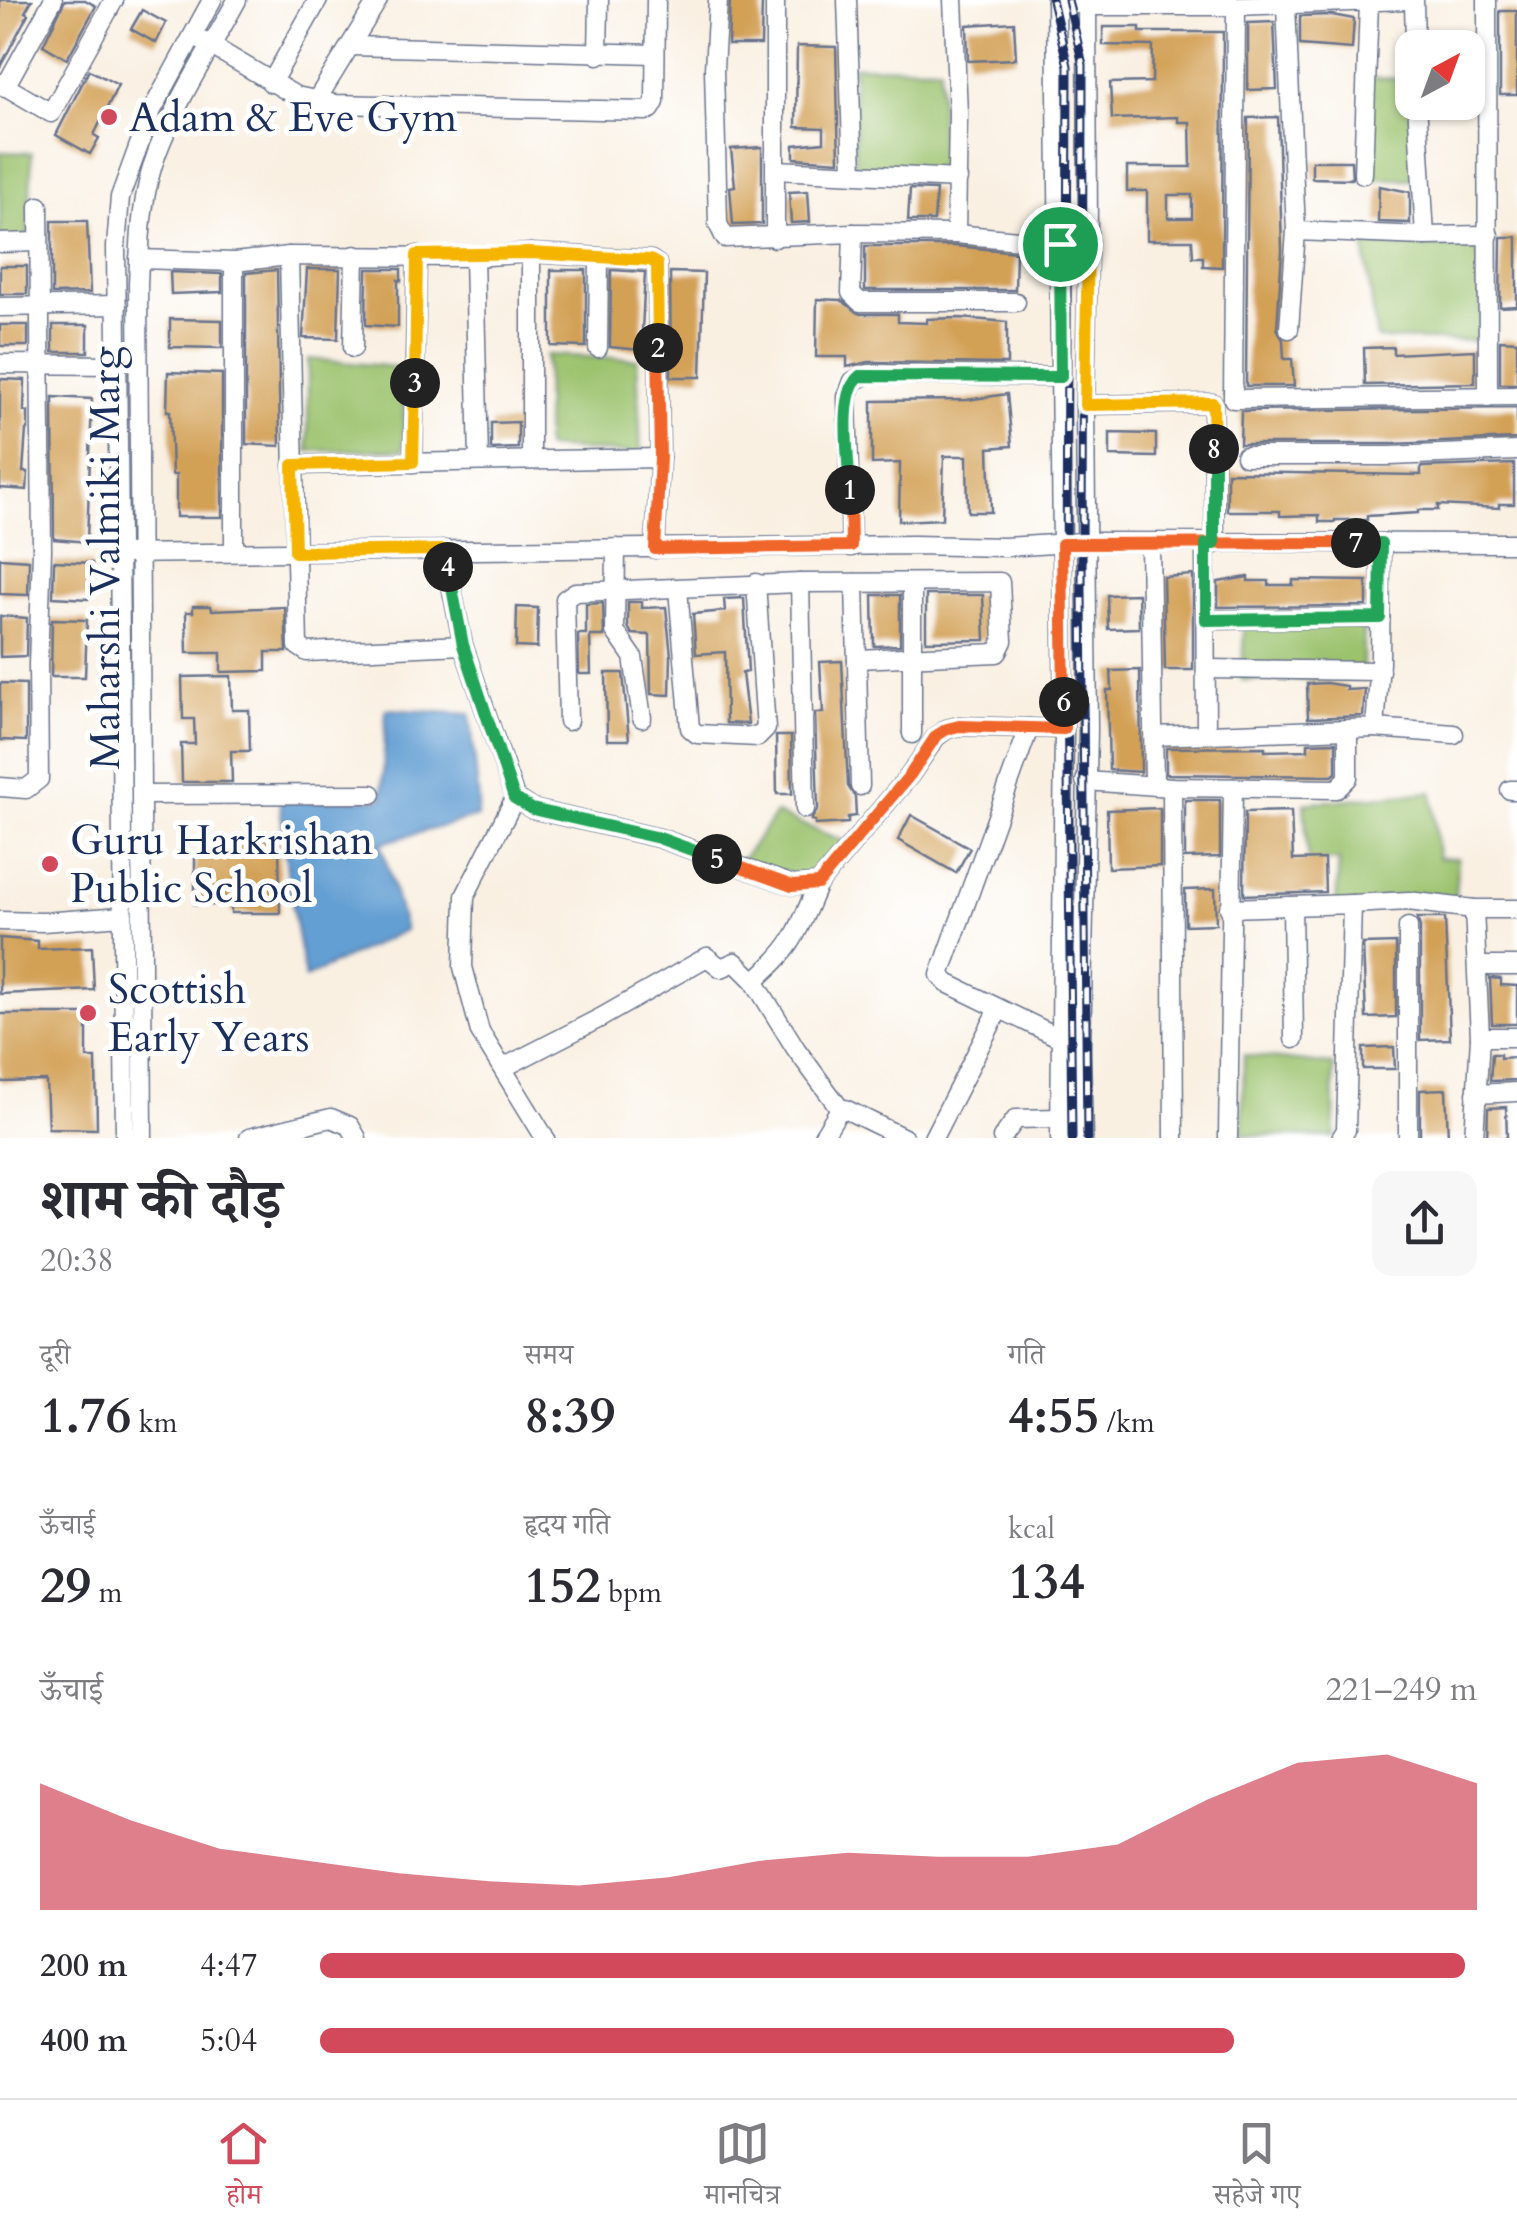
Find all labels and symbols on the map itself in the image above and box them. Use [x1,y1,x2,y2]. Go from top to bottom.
north arrow [1395,30,1485,120]
place label: Adam & Eve Gym [129,89,458,146]
marker: Adam & Eve Gym [98,106,120,128]
pin [1018,202,1103,287]
pin: 2 [633,323,683,373]
street label: Maharshi Valmiki Marg [77,346,134,770]
pin: 3 [390,358,440,408]
pin: 8 [1189,424,1239,474]
pin: 1 [825,465,875,515]
pin: 7 [1331,518,1381,568]
pin: 4 [423,542,473,592]
pin: 6 [1039,677,1089,727]
place label: Guru Harkrishan Public School [70,812,373,917]
pin: 5 [692,834,742,884]
marker: Guru Harkrishan Public School [39,853,61,875]
place label: Scottish Early Years [108,961,309,1066]
marker: Scottish Early Years [77,1002,99,1024]

